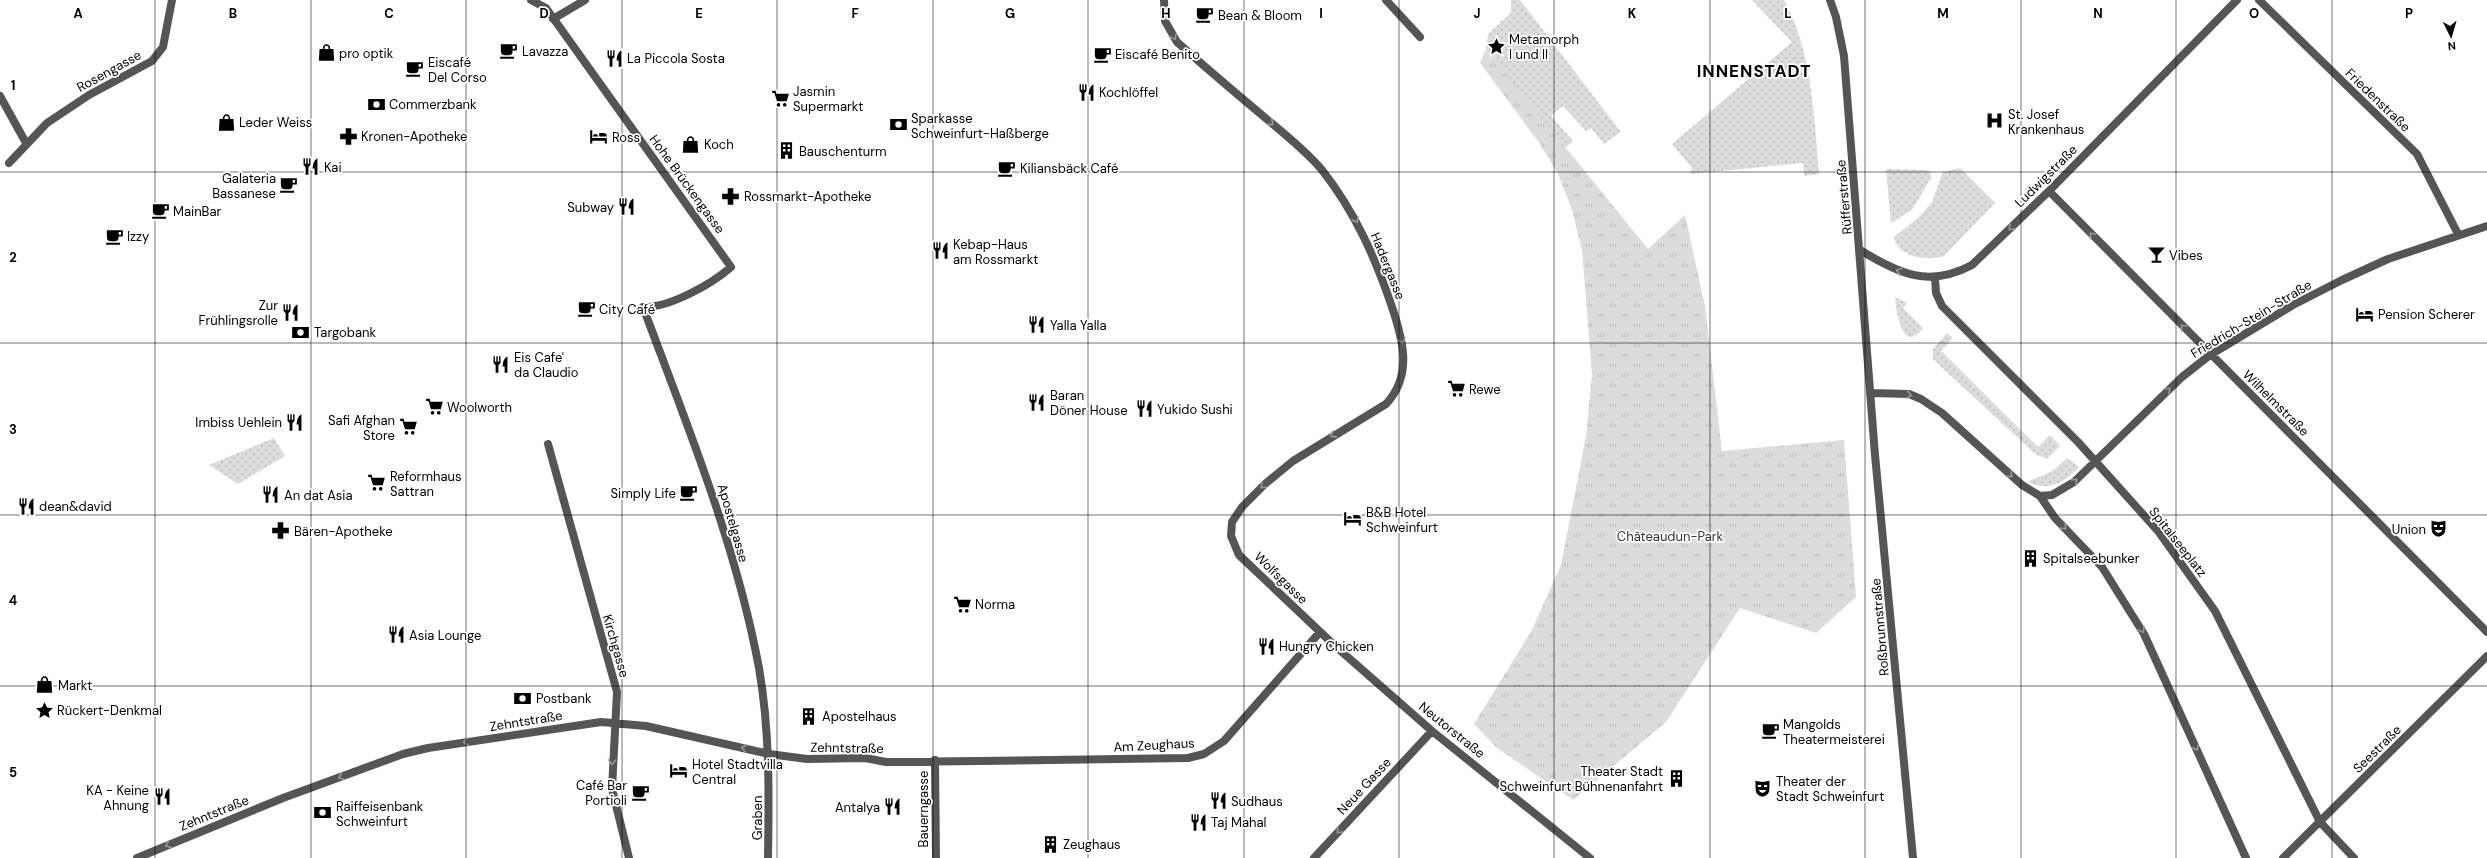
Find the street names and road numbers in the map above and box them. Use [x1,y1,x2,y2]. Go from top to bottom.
street label: Rosengasse [74,46,144,96]
street label: Friedenstraße [2342,65,2414,135]
street label: Hohe Brückengasse [645,131,729,237]
street label: Ludwigstraße [2011,141,2081,211]
street label: Rüfferstraße [1832,159,1856,235]
street label: Hadergasse [1367,230,1409,302]
street label: Friedrich-Stein-Straße [2187,276,2315,362]
street label: Wilhelmstraße [2239,366,2313,440]
street label: Apostelgasse [714,482,752,564]
street label: Spitalseeplatz [2145,504,2211,580]
street label: Wolfsgasse [1251,548,1311,608]
street label: Roßbrunnstraße [1867,577,1893,677]
street label: Kirchgasse [599,612,633,680]
street label: Neutorstraße [1415,698,1489,762]
street label: Zehntstraße [488,707,564,735]
street label: Seestraße [2349,721,2405,777]
street label: Am Zeughaus [1113,734,1195,756]
street label: Zehntstraße [810,739,884,757]
street label: Neue Gasse [1333,754,1395,818]
street label: Bauerngasse [915,771,932,847]
street label: Zehntstraße [177,791,251,835]
street label: Graben [749,796,766,840]

